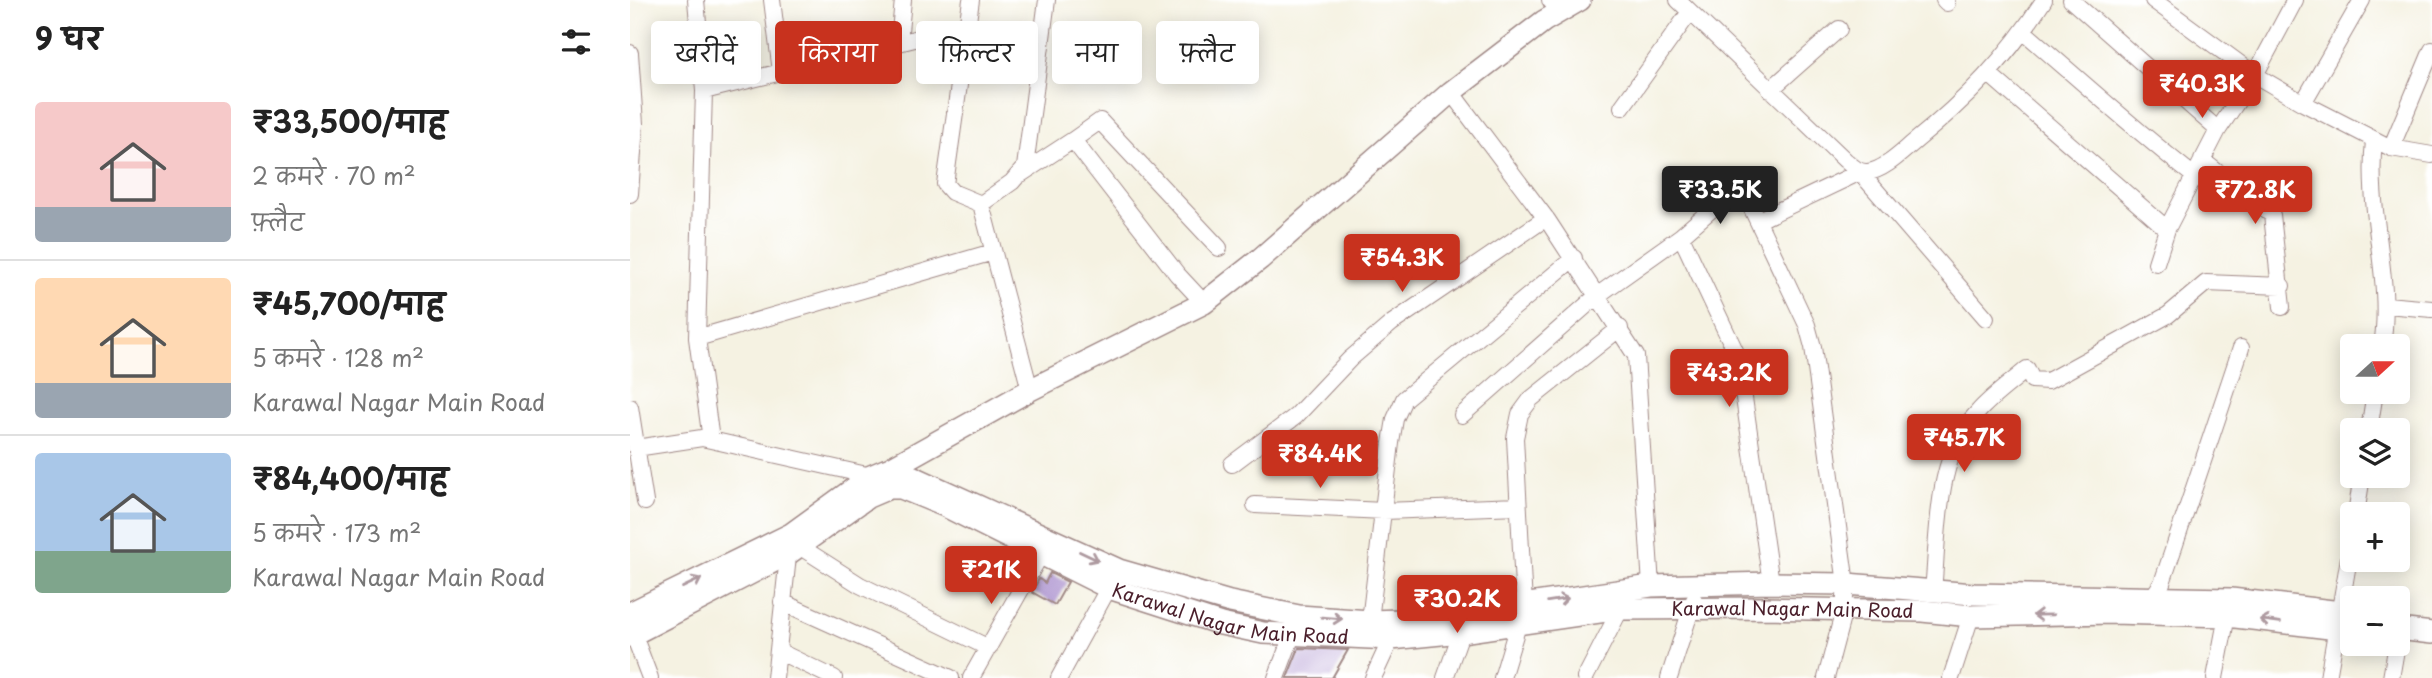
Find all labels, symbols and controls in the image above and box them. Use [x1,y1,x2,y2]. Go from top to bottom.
text: 9 घर [35,15,102,60]
chip: खरीदें [651,21,761,84]
chip: किराया [775,21,902,84]
chip: फ़िल्टर [916,21,1038,84]
chip: नया [1052,21,1142,84]
chip: फ़्लैट [1156,21,1259,84]
icon: filters [557,23,595,61]
pin: ₹40.3K [2145,60,2259,120]
text: ₹40.3K [2159,65,2245,100]
text: ₹33,500/माह [252,98,447,143]
icon: home [91,130,175,214]
text: 2 कमरे · 70 m² [252,158,416,193]
pin: ₹33.5K [1663,166,1777,226]
pin: ₹72.8K [2198,166,2312,226]
text: ₹33.5K [1678,171,1762,206]
text: ₹72.8K [2214,171,2296,206]
text: फ़्लैट [252,204,304,239]
pin: ₹54.3K [1345,234,1459,294]
text: ₹54.3K [1360,239,1444,274]
text: ₹45,700/माह [252,280,445,325]
icon: home [91,306,175,390]
north arrow [2340,334,2410,404]
map controls [2340,334,2410,656]
text: 5 कमरे · 128 m² [252,340,424,375]
pin: ₹43.2K [1672,350,1786,409]
text: ₹43.2K [1686,354,1772,389]
text: Karawal Nagar Main Road [252,384,545,419]
pin: ₹45.7K [1907,414,2021,474]
button: layers [2340,418,2410,488]
text: ₹45.7K [1923,419,2005,454]
pin: ₹84.4K [1263,430,1377,490]
text: ₹84.4K [1278,435,1362,470]
text: ₹84,400/माह [252,455,449,500]
icon: home [91,481,175,565]
button: + [2340,502,2410,572]
text: 5 कमरे · 173 m² [252,515,421,550]
pin: ₹21K [950,546,1032,606]
one-way arrow [1078,550,1099,563]
text: ₹21K [961,551,1021,586]
text: Karawal Nagar Main Road [252,559,545,594]
street label: Karawal Nagar Main Road [1109,575,1349,650]
one-way arrow [681,576,702,590]
pin: ₹30.2K [1400,576,1514,635]
text: ₹30.2K [1413,580,1501,615]
button: − [2340,586,2410,656]
one-way arrow [1546,593,1569,606]
street label: Karawal Nagar Main Road [1671,593,1914,624]
one-way arrow [2032,608,2055,621]
one-way arrow [1320,612,1343,625]
one-way arrow [2259,614,2282,627]

